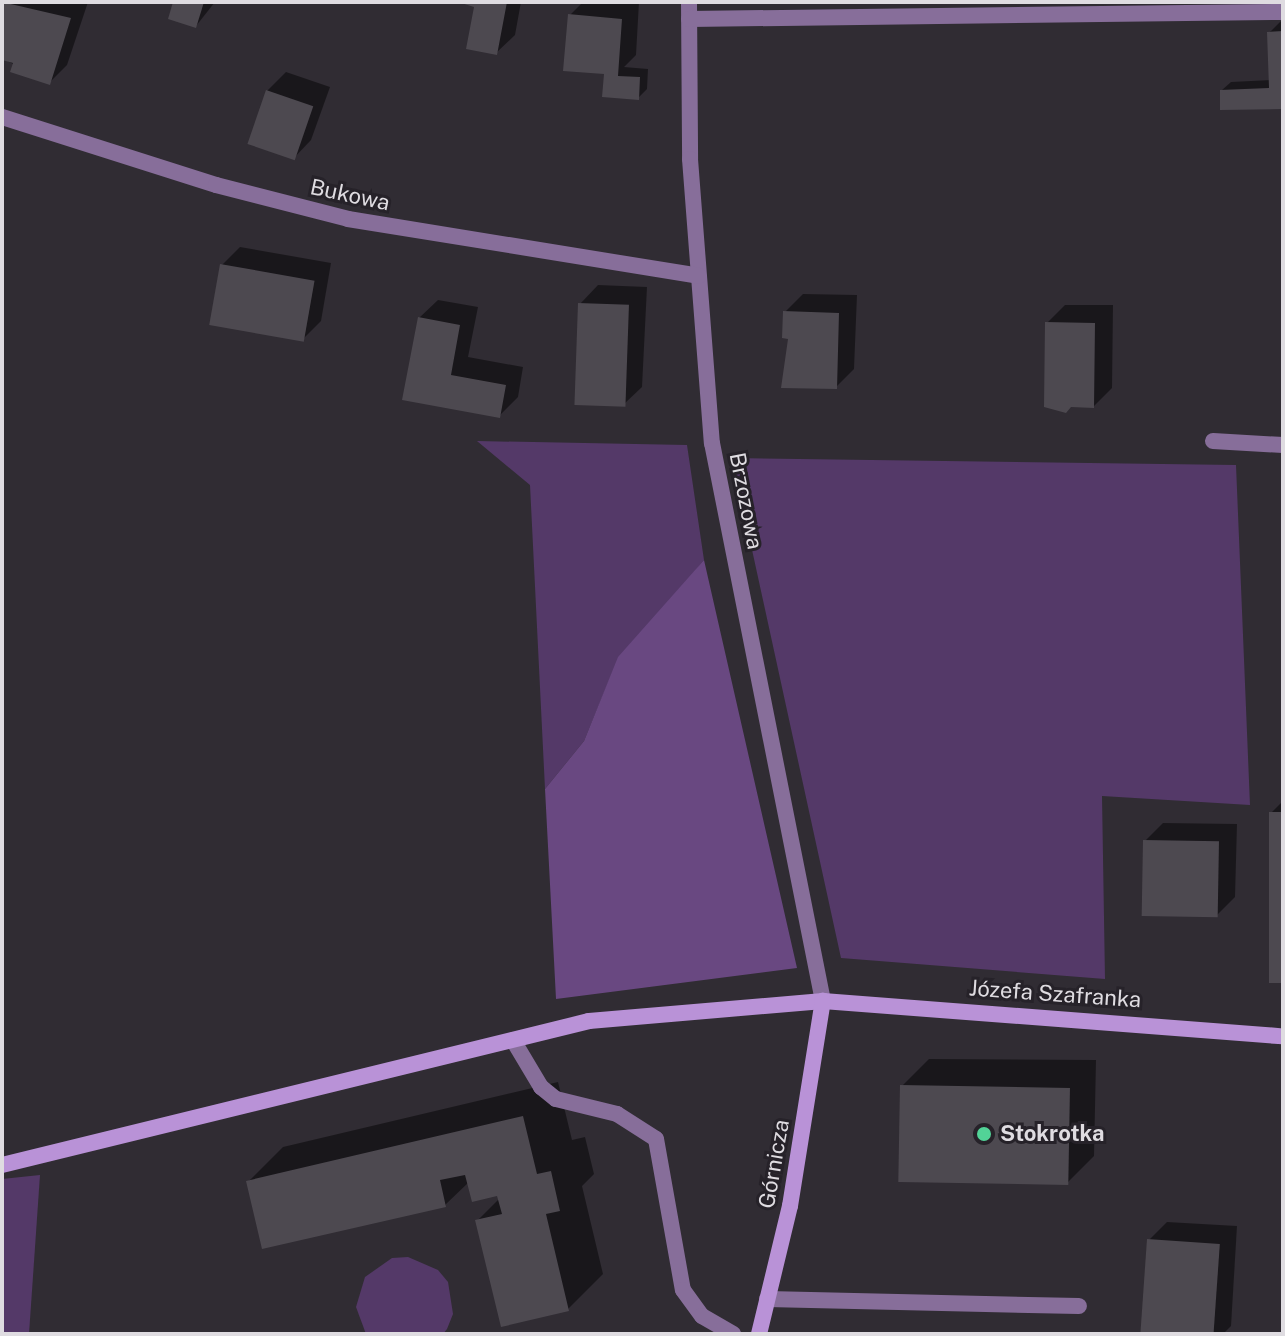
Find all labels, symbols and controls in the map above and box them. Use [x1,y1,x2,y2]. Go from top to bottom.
street label: Bukowa [308,174,392,216]
street label: Brzozowa [724,450,768,552]
street label: Józefa Szafranka [968,975,1142,1013]
street label: Górnicza [753,1117,795,1211]
place label: Stokrotka [1000,1121,1104,1147]
marker: Stokrotka [975,1125,993,1143]

